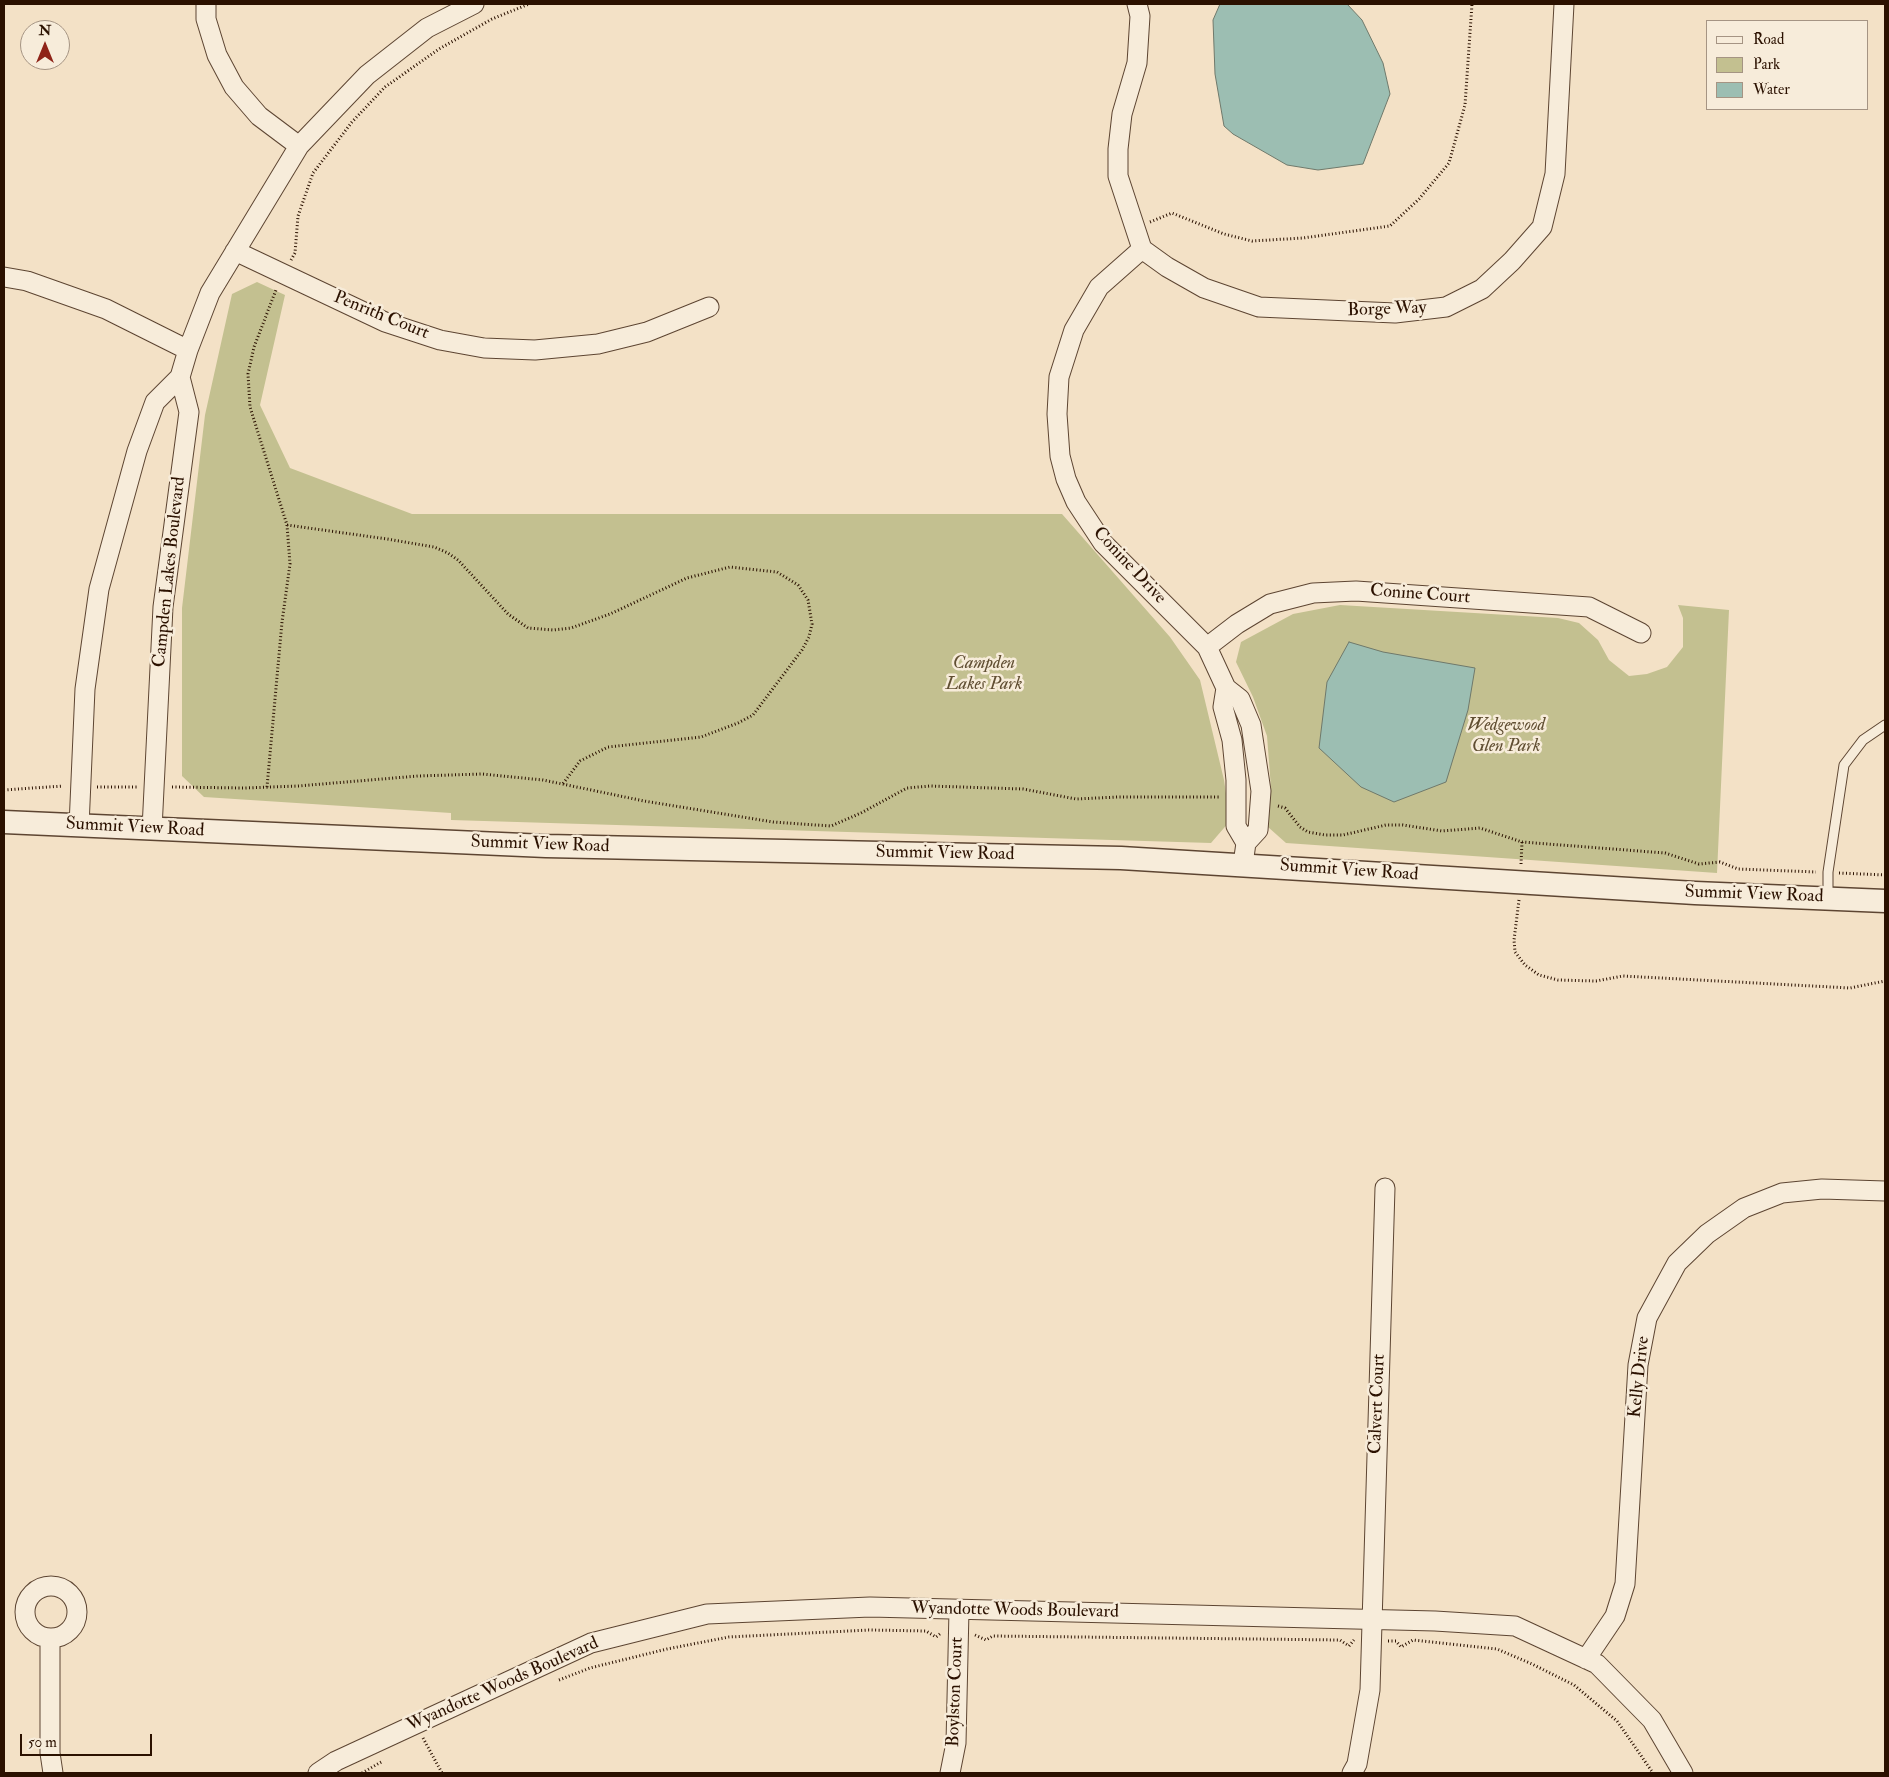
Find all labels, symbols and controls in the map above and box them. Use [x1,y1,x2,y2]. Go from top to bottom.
north arrow [20,20,70,70]
legend [1706,20,1869,110]
text: N [39,22,51,39]
text: Road [1753,30,1784,49]
text: Park [1753,55,1780,74]
text: Water [1753,80,1790,99]
street label: Penrith Court [330,287,432,345]
street label: Borge Way [1347,298,1427,322]
street label: Campden Lakes Boulevard [149,476,191,668]
street label: Conine Drive [1088,523,1170,609]
street label: Conine Court [1369,581,1471,609]
park label: Campden Lakes Park [946,653,1022,696]
park label: Wedgewood Glen Park [1467,715,1545,758]
street label: Summit View Road [65,814,205,842]
street label: Summit View Road [470,832,610,858]
street label: Summit View Road [875,842,1015,866]
street label: Summit View Road [1279,855,1419,887]
street label: Summit View Road [1684,882,1824,908]
street label: Kelly Drive [1625,1335,1655,1419]
street label: Calvert Court [1365,1354,1391,1454]
street label: Wyandotte Woods Boulevard [911,1598,1119,1624]
street label: Wyandotte Woods Boulevard [404,1633,602,1737]
street label: Boylston Court [943,1637,969,1747]
scale bar [22,1724,155,1756]
text: 50 m [28,1733,57,1752]

